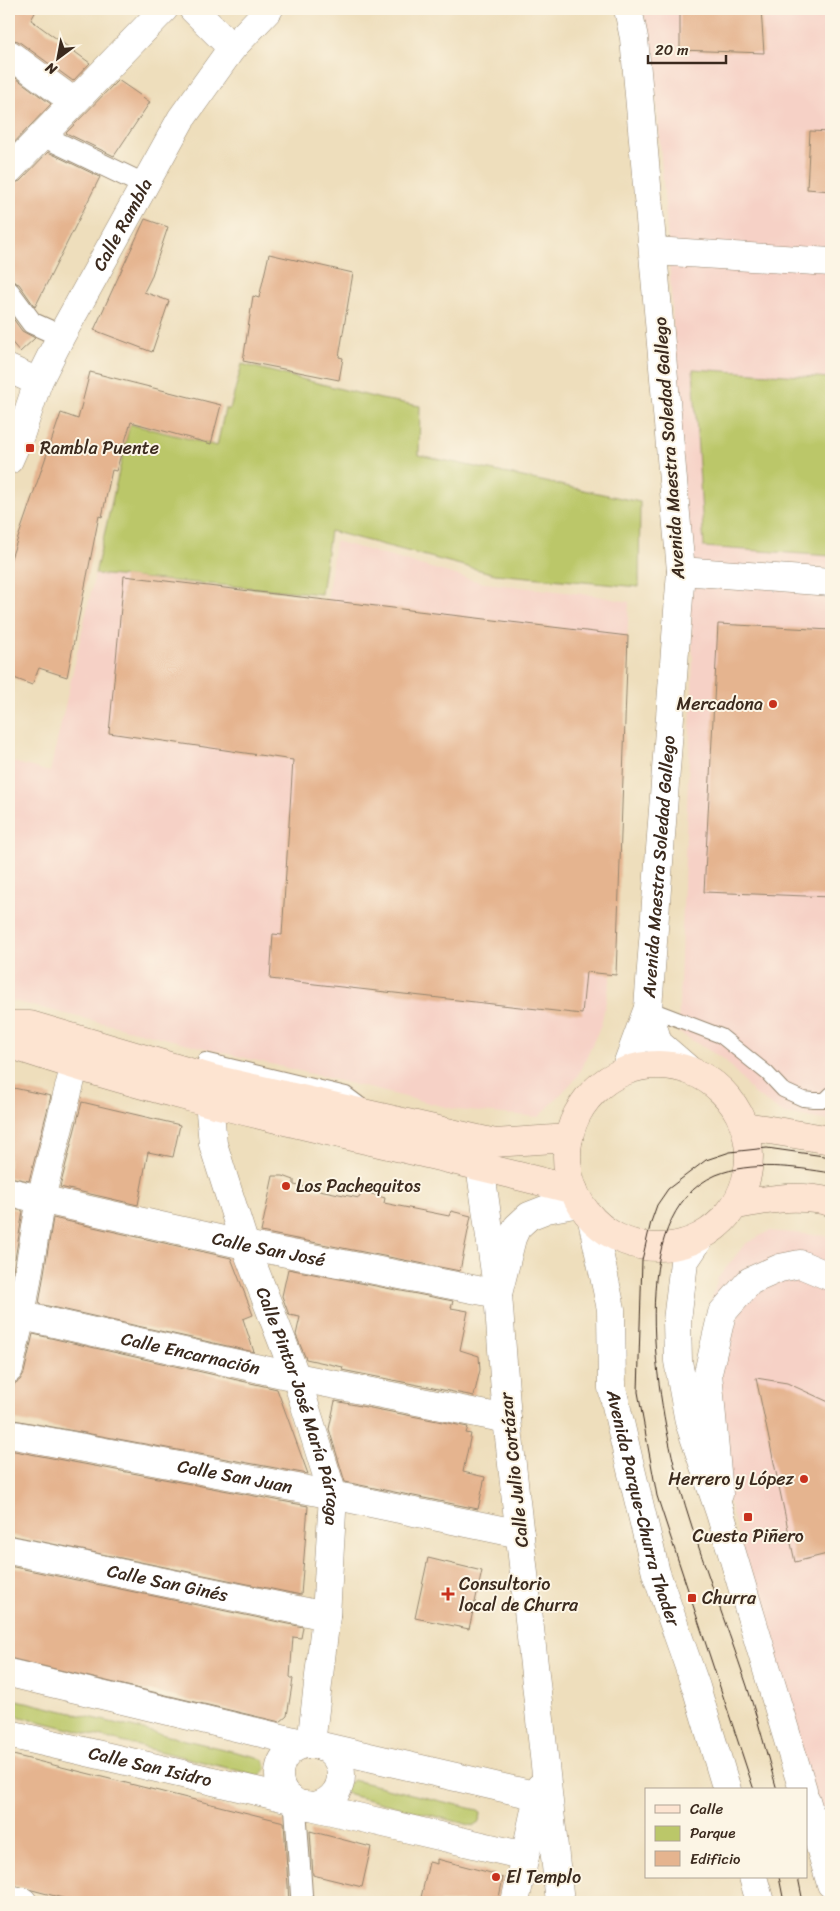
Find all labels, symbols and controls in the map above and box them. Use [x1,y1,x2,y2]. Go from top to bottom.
north arrow [32,32,82,82]
scale bar [648,32,725,64]
text: 20 m [655,37,689,63]
text: N [40,55,63,82]
street label: Calle Rambla [84,172,161,277]
street label: Avenida Maestra Soledad Gallego [644,316,694,581]
place label: Rambla Puente [40,432,159,464]
marker: Rambla Puente [24,442,36,454]
place label: Mercadona [677,688,763,720]
marker: Mercadona [767,698,779,710]
street label: Avenida Maestra Soledad Gallego [633,734,685,1000]
place label: Los Pachequitos [296,1170,421,1202]
marker: Los Pachequitos [280,1180,292,1192]
street label: Calle San José [209,1222,328,1276]
street label: Calle Pintor José María Párraga [247,1282,350,1526]
street label: Calle Encarnación [118,1322,263,1385]
street label: Avenida Parque-Churra Thader [597,1385,690,1632]
street label: Calle Julio Cortázar [490,1389,538,1549]
street label: Calle San Juan [175,1450,295,1503]
place label: Herrero y López [668,1463,794,1495]
marker: Herrero y López [798,1473,810,1485]
marker: Cuesta Piñero [742,1511,754,1523]
place label: Cuesta Piñero [692,1520,804,1552]
street label: Calle San Ginés [104,1555,232,1611]
place label: Consultorio local de Churra [459,1568,579,1621]
place label: Churra [702,1582,757,1614]
marker: Consultorio local de Churra [441,1587,455,1601]
marker: Churra [686,1592,698,1604]
street label: Calle San Isidro [85,1737,215,1796]
legend [645,1788,808,1878]
text: Calle [690,1796,723,1822]
text: Parque [690,1820,735,1846]
text: Edificio [690,1846,741,1872]
place label: El Templo [506,1861,581,1893]
marker: El Templo [490,1871,502,1883]

